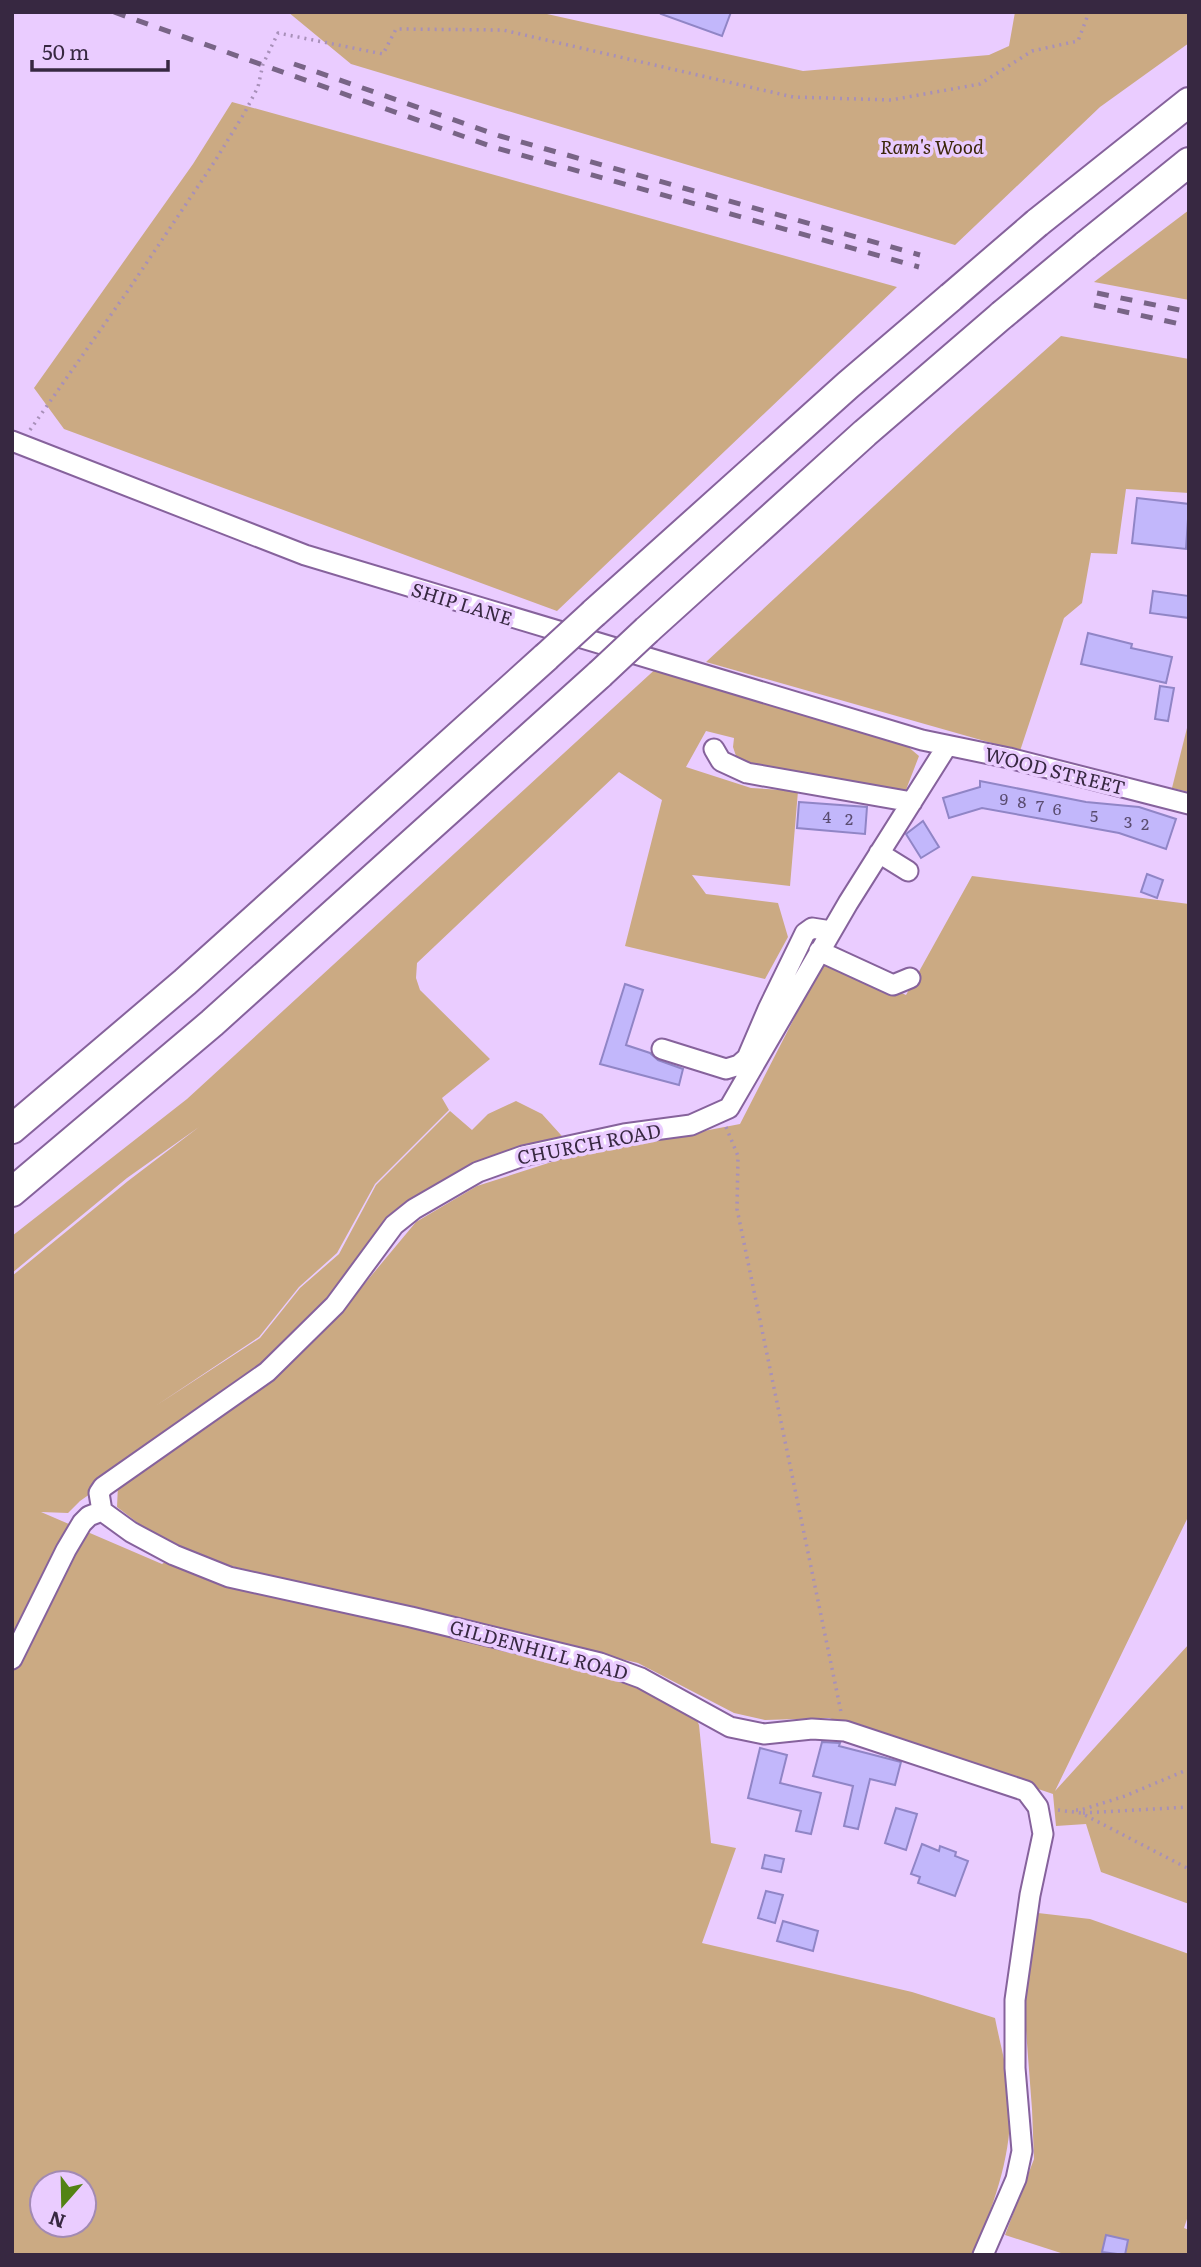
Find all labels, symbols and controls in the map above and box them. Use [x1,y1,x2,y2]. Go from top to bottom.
scale bar [32,28,168,72]
text: 50 m [42,35,89,66]
park label: Ram's Wood [880,132,984,160]
street label: SHIP LANE [408,574,516,632]
street label: WOOD STREET [982,739,1129,801]
house number: 9 [1000,786,1008,810]
house number: 8 [1018,789,1027,813]
house number: 7 [1036,793,1044,817]
house number: 6 [1053,796,1062,820]
house number: 5 [1090,803,1098,827]
house number: 4 [823,804,832,828]
house number: 2 [845,806,853,830]
house number: 3 [1124,809,1132,833]
house number: 2 [1141,811,1149,835]
street label: CHURCH ROAD [515,1115,663,1171]
street label: GILDENHILL ROAD [447,1612,631,1686]
north arrow [28,2169,98,2239]
text: N [45,2205,69,2237]

